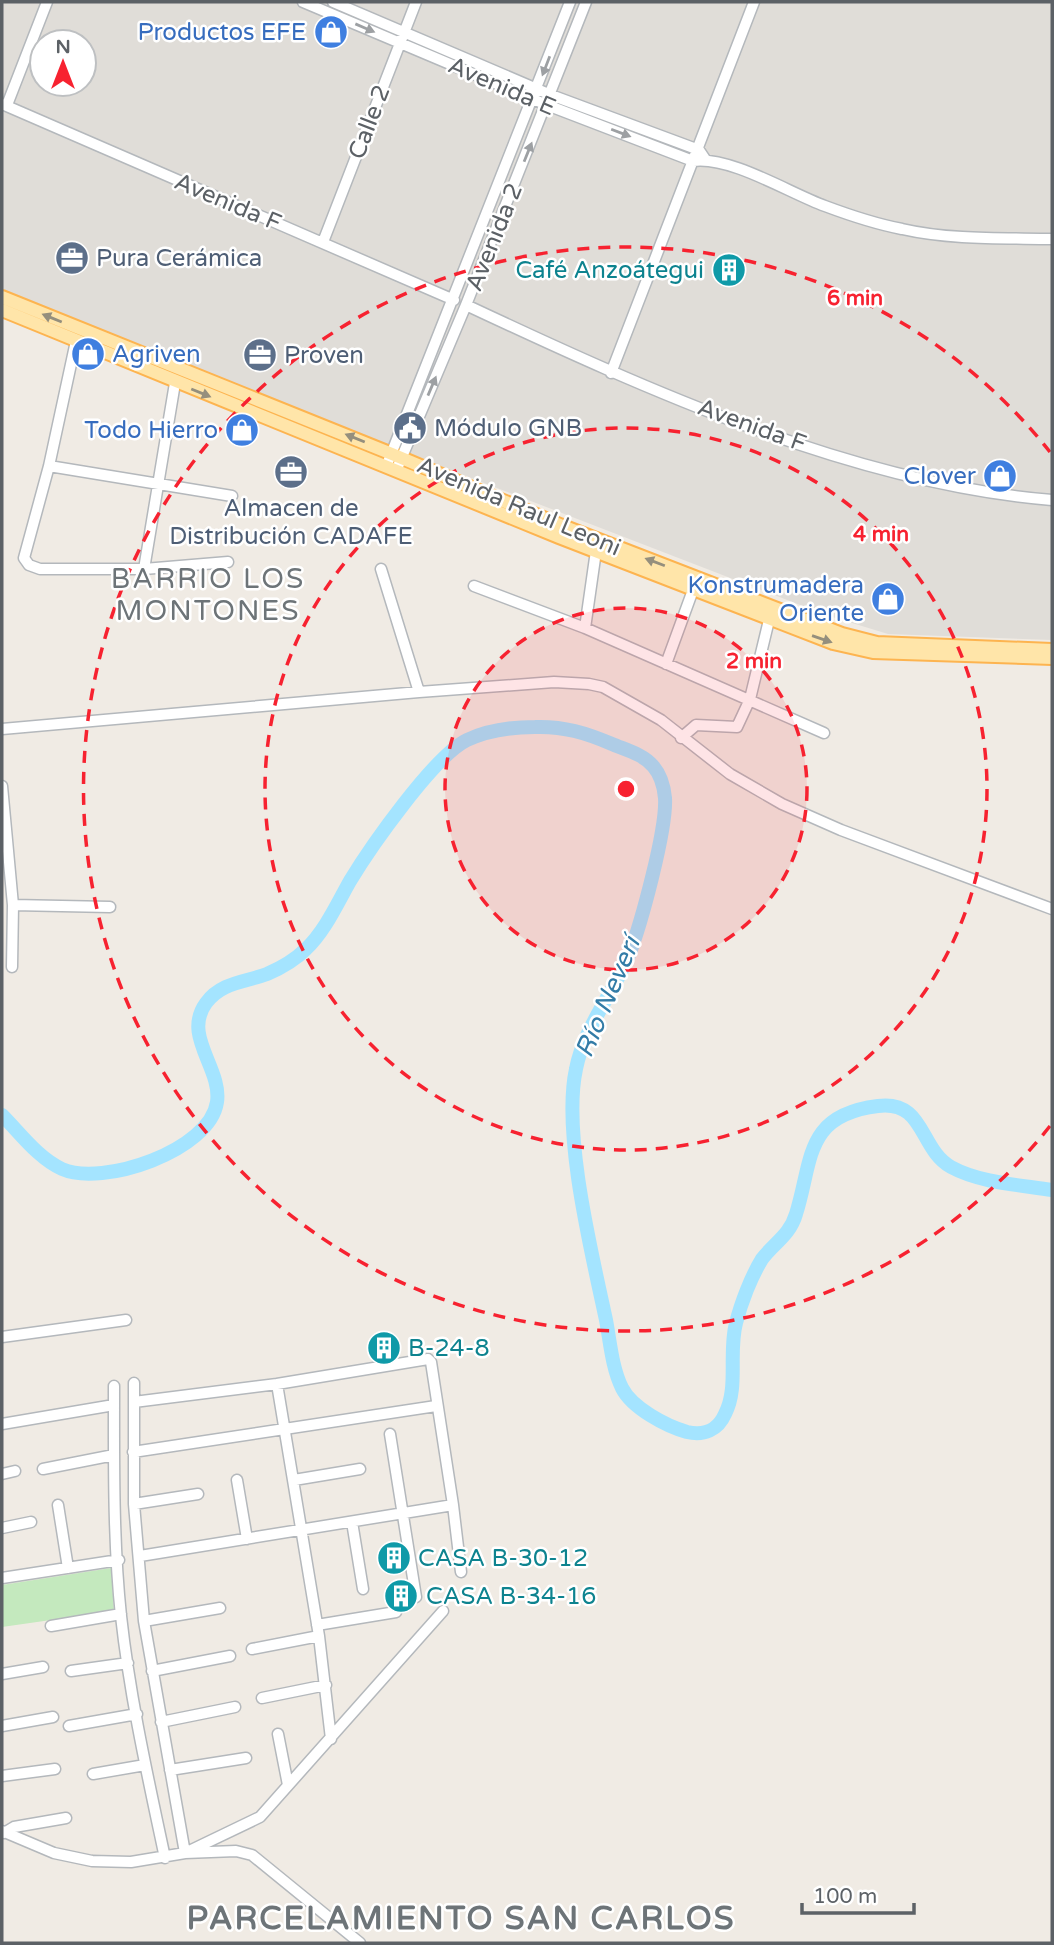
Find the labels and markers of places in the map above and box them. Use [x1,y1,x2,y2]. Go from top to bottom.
shop icon: Productos EFE [312,13,350,51]
place label: Productos EFE [138,18,306,47]
office icon: Pura Cerámica [53,239,91,277]
place label: Pura Cerámica [96,244,262,273]
building icon: Café Anzoátegui [710,251,748,289]
place label: Café Anzoátegui [515,256,704,285]
shop icon: Agriven [69,335,107,373]
office icon: Proven [241,336,279,374]
place label: Agriven [112,340,201,369]
place label: Proven [284,341,364,370]
public building icon: Módulo GNB [391,409,429,447]
shop icon: Todo Hierro [223,411,261,449]
place label: Módulo GNB [434,414,582,443]
place label: Todo Hierro [84,416,218,445]
office icon: Almacen de Distribución CADAFE [272,453,310,491]
shop icon: Clover [981,457,1019,495]
place label: Clover [904,462,977,491]
place label: Almacen de Distribución CADAFE [169,494,413,551]
place label: Konstrumadera Oriente [687,571,864,628]
shop icon: Konstrumadera Oriente [869,580,907,618]
centre of rings [614,777,638,801]
building icon: B-24-8 [365,1329,403,1367]
place label: B-24-8 [408,1334,490,1363]
building icon: CASA B-30-12 [375,1539,413,1577]
place label: CASA B-30-12 [418,1544,588,1573]
building icon: CASA B-34-16 [382,1577,420,1615]
place label: CASA B-34-16 [426,1582,596,1611]

